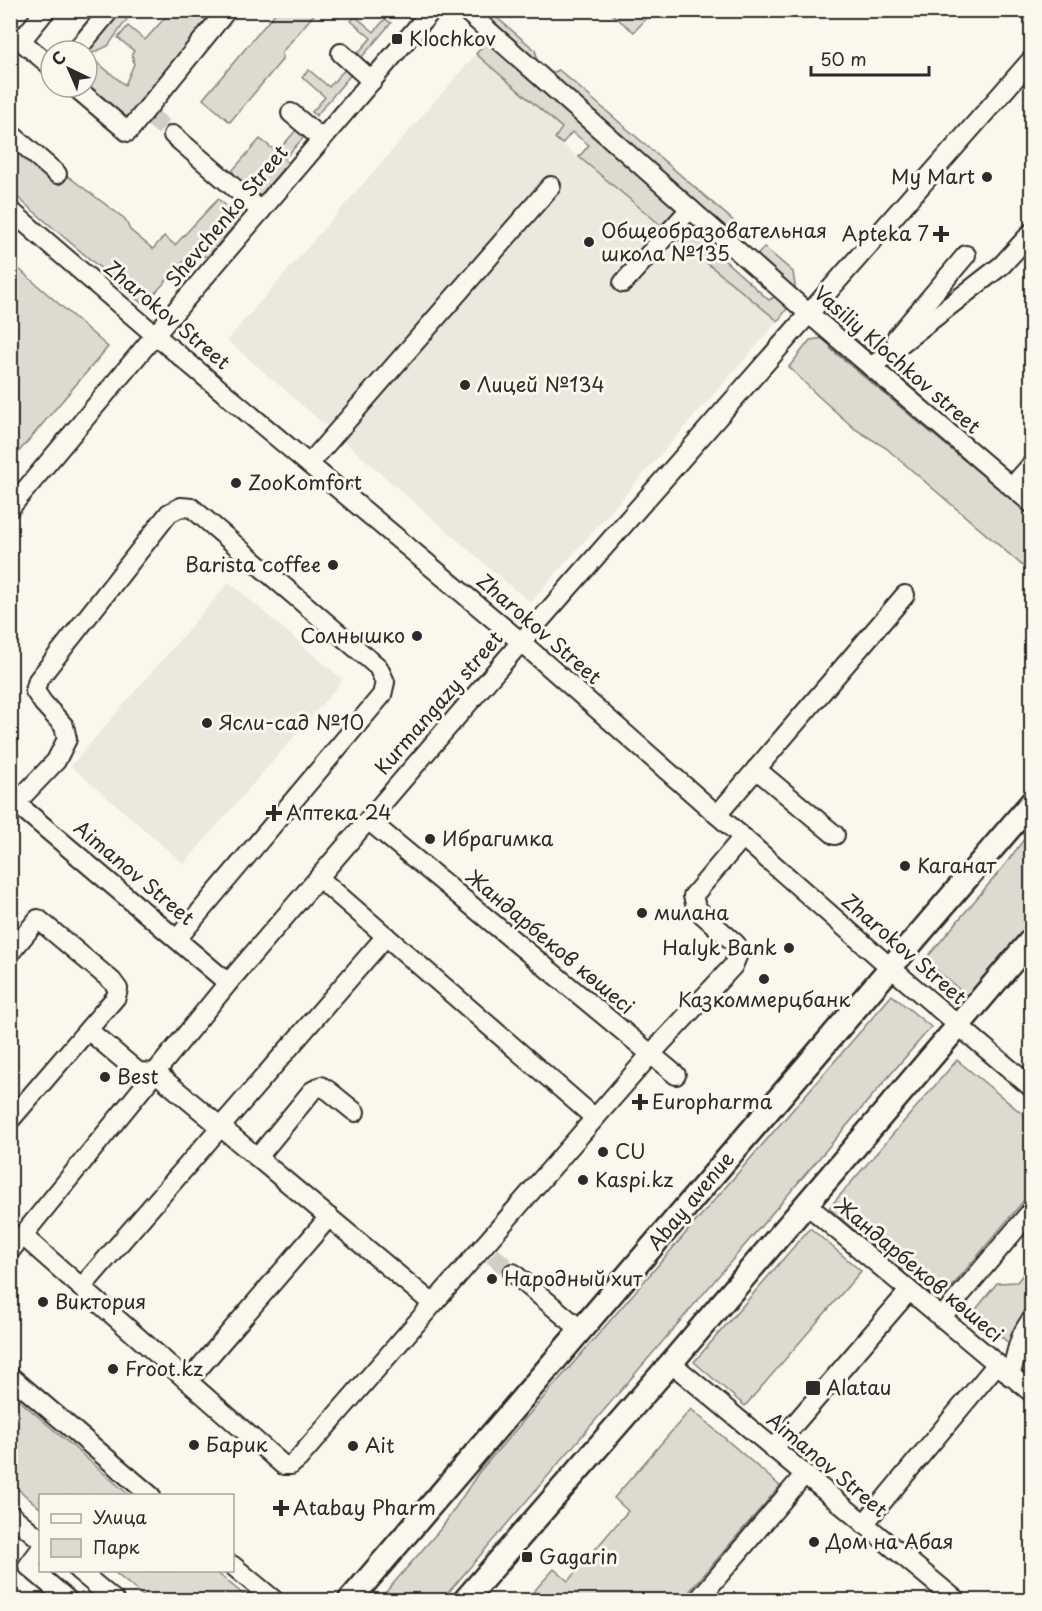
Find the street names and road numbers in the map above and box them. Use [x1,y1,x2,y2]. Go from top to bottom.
street label: Shevchenko Street [158,138,295,293]
street label: Zharokov Street [98,252,237,376]
street label: Vasiliy Klochkov street [808,278,988,440]
street label: Zharokov Street [471,566,609,691]
street label: Kurmangazy street [367,624,509,781]
street label: Aimanov Street [68,813,202,932]
street label: Жандарбеков көшесі [460,862,641,1021]
street label: Zharokov Street [836,886,974,1011]
street label: Abay avenue [640,1144,741,1256]
street label: Жандарбеков көшесі [829,1190,1010,1349]
street label: Aimanov Street [761,1405,895,1524]

